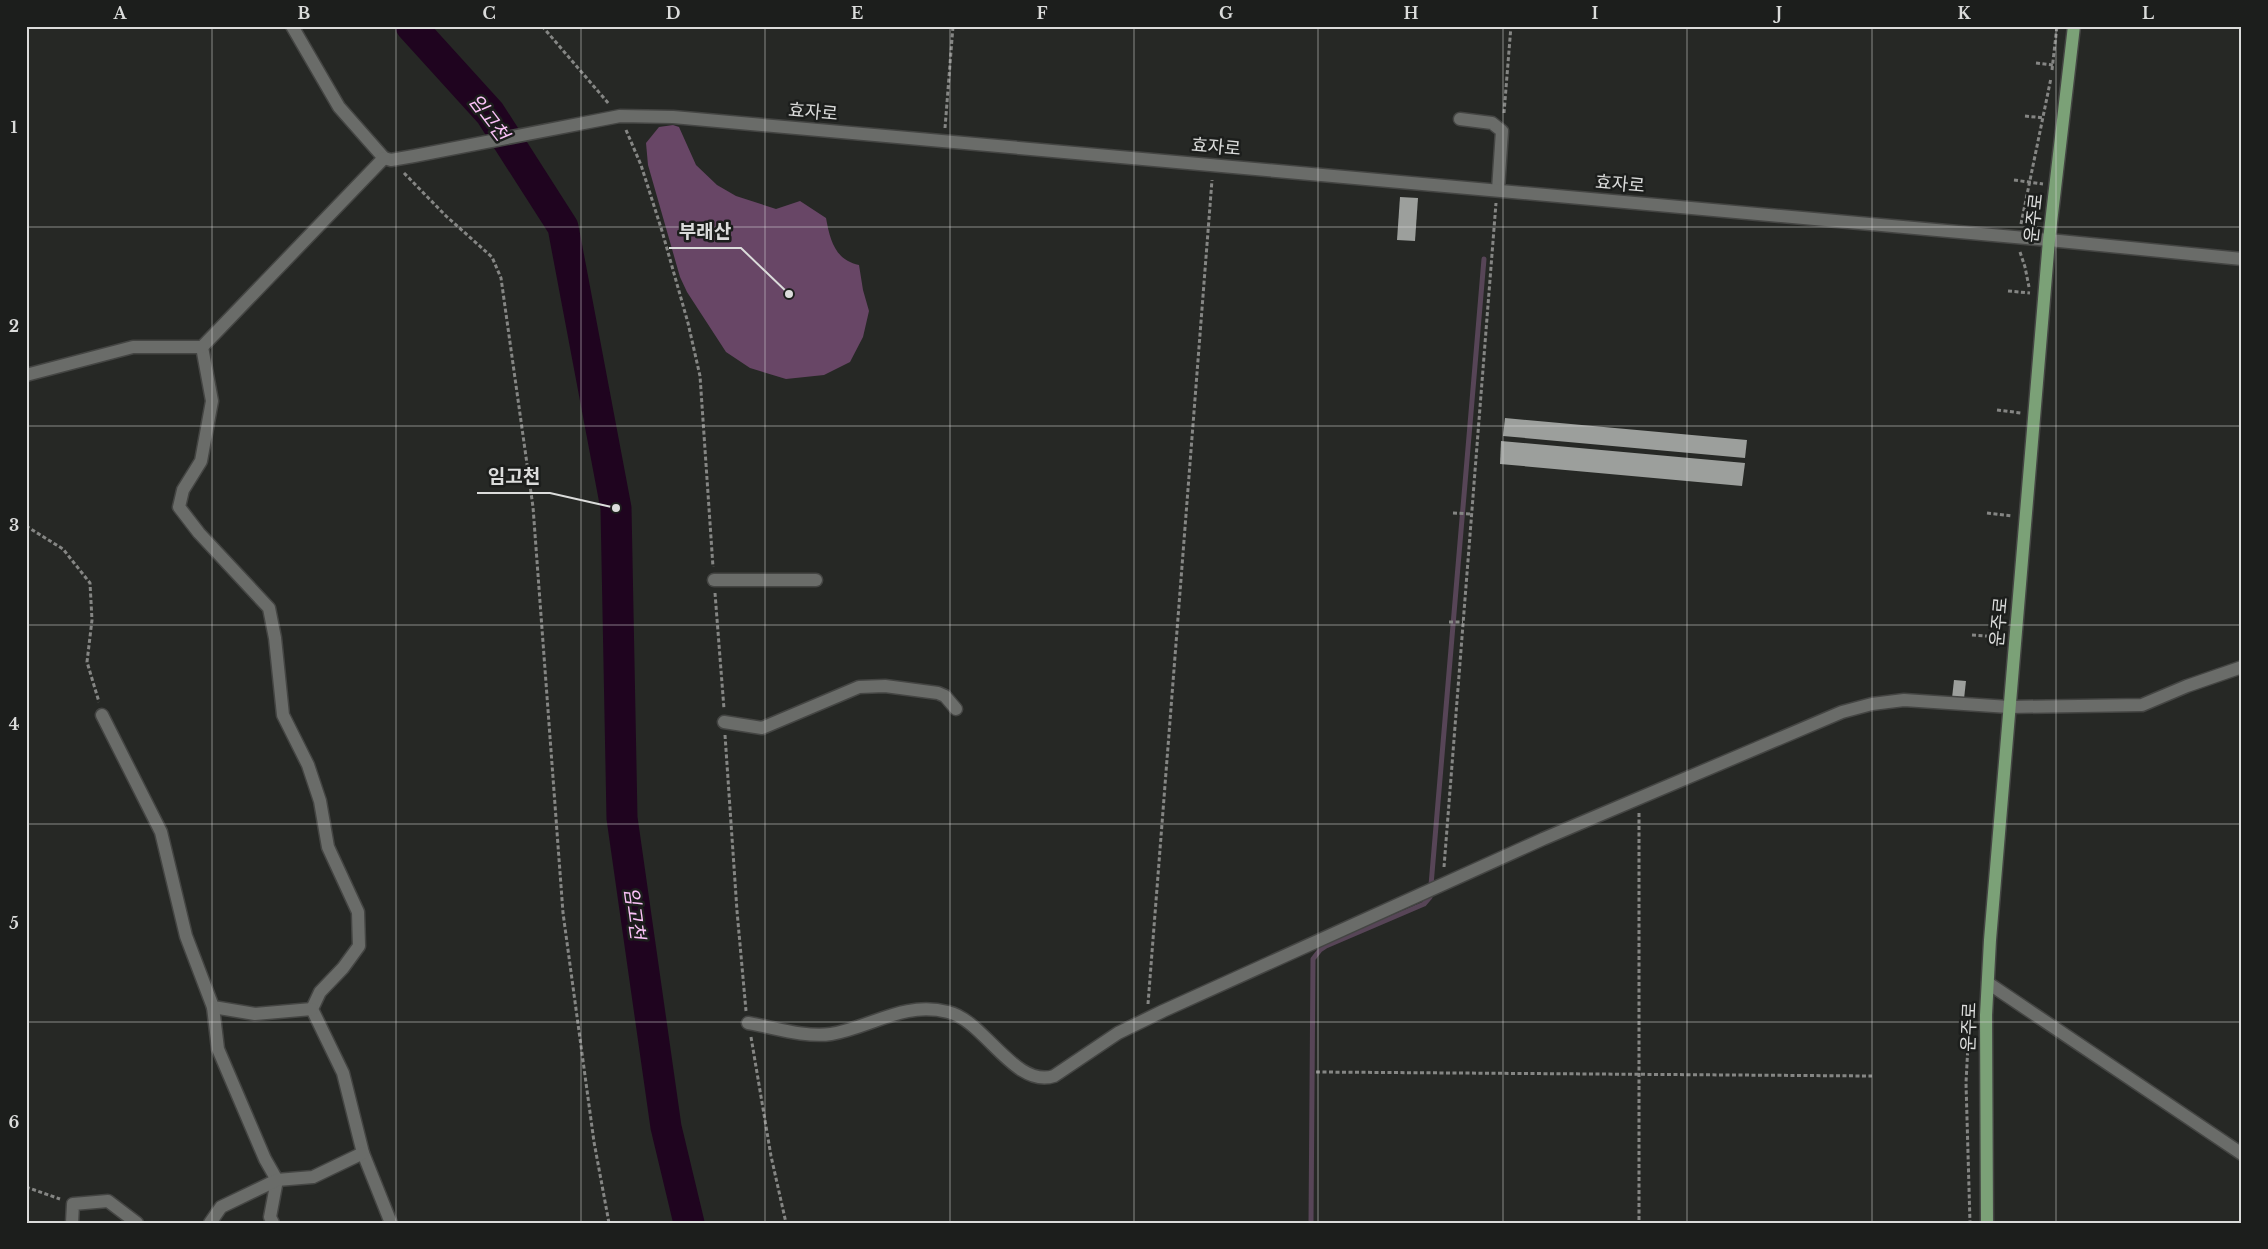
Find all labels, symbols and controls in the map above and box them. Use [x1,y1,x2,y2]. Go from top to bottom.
text: A [113,3,128,23]
text: B [298,3,311,23]
text: C [482,3,496,23]
text: D [666,3,680,23]
text: E [851,3,863,23]
text: F [1036,3,1048,23]
text: G [1219,3,1233,23]
text: H [1403,3,1419,23]
text: I [1592,3,1599,23]
text: J [1773,3,1782,23]
text: K [1957,3,1971,23]
text: L [2142,3,2154,23]
water label: 임고천 [464,89,514,146]
street label: 효자로 [787,99,839,125]
text: 1 [11,117,18,137]
street label: 효자로 [1190,134,1242,160]
street label: 효자로 [1594,171,1646,197]
street label: 운주로 [2020,192,2048,244]
callout: 부래산 [669,214,741,248]
text: 부래산 [679,220,732,243]
text: 2 [9,316,19,336]
callout: 임고천 [477,459,550,493]
text: 임고천 [488,465,540,488]
text: 3 [9,515,19,535]
street label: 운주로 [1986,596,2012,648]
text: 4 [9,714,19,734]
water label: 임고천 [619,885,650,942]
text: 5 [9,913,19,933]
street label: 운주로 [1957,1002,1981,1052]
text: 6 [9,1112,20,1132]

